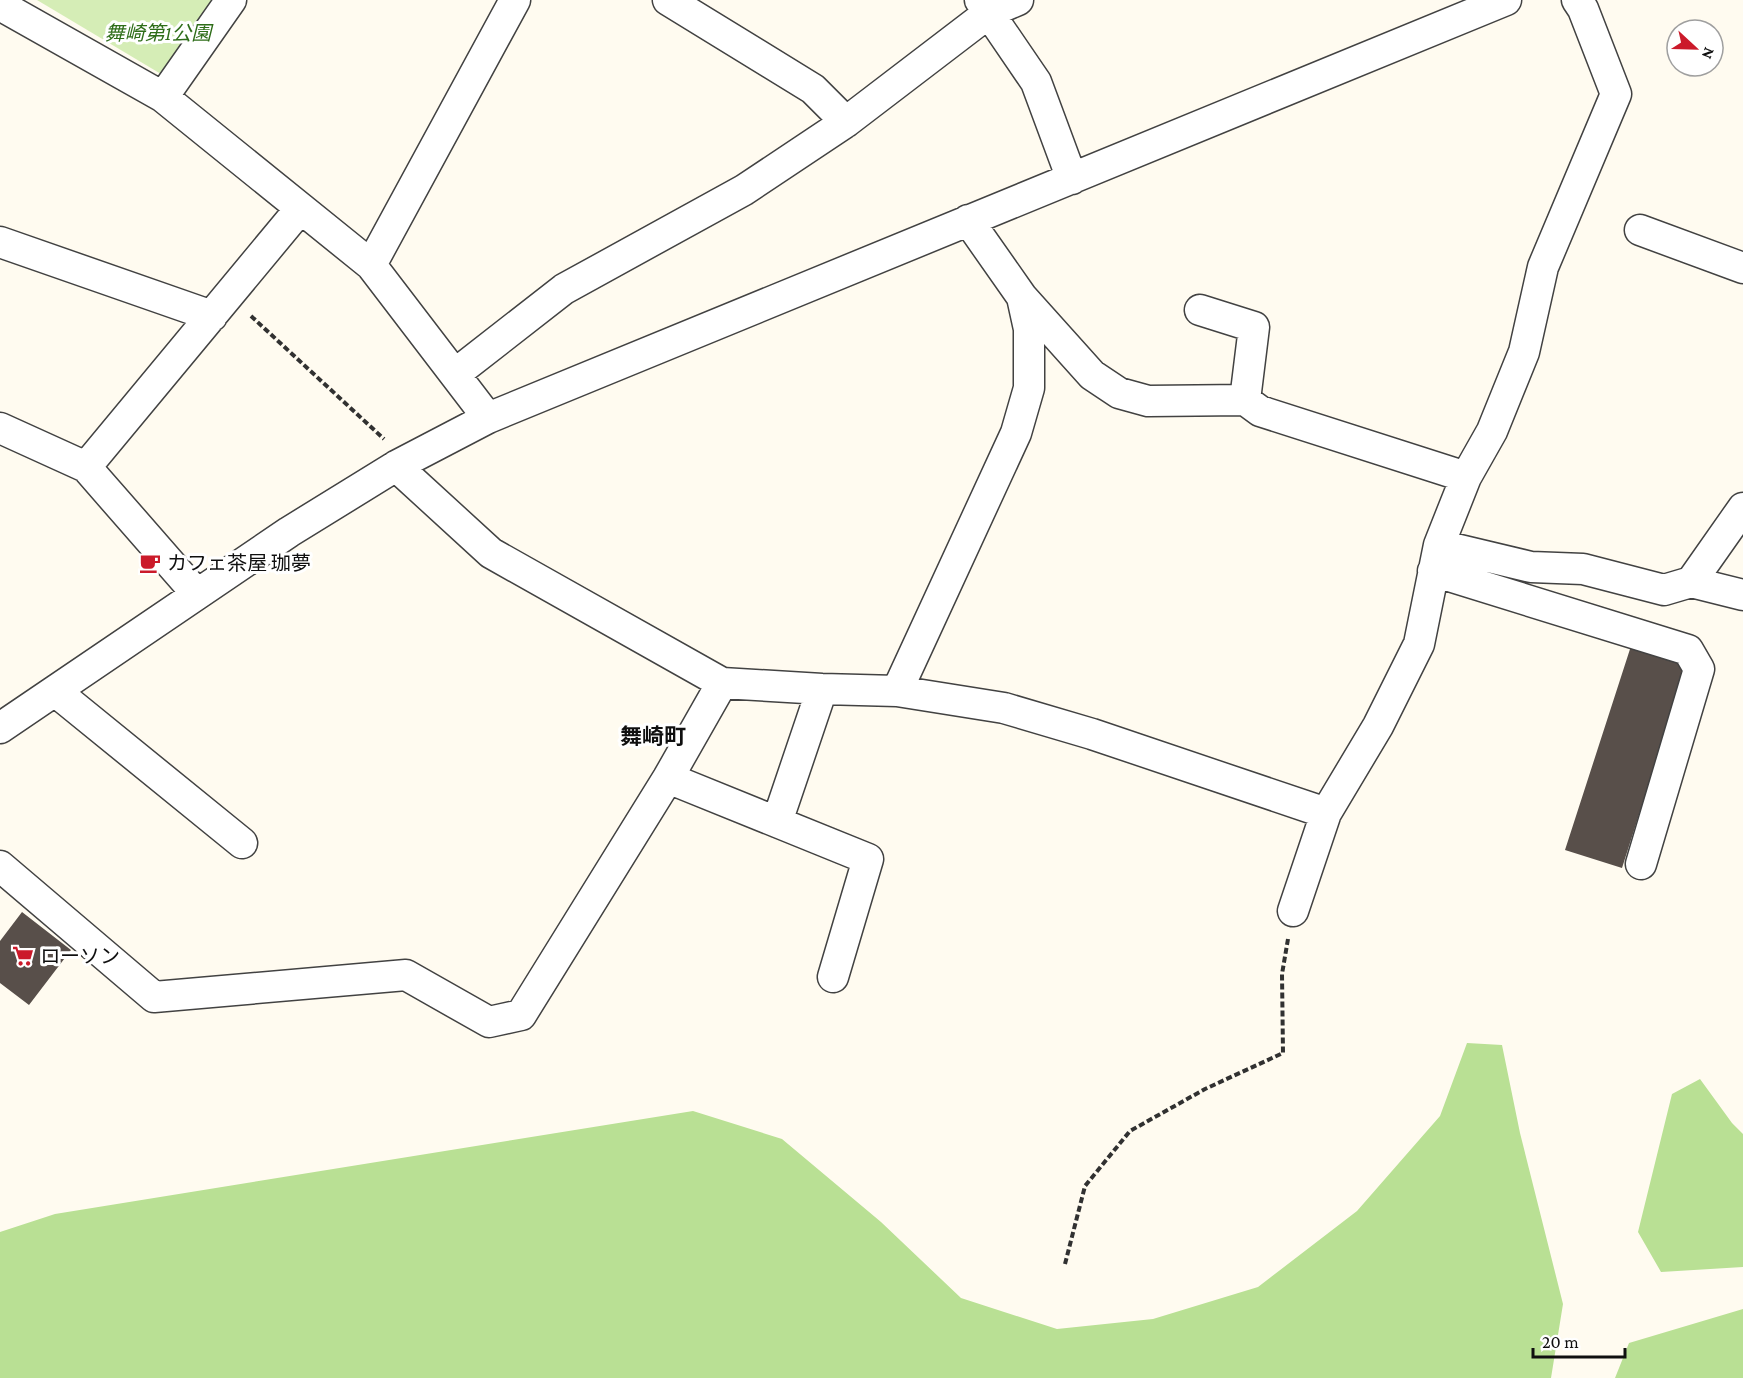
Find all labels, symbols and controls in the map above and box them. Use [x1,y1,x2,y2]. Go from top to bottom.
north arrow [1665,18,1725,78]
park label: 舞崎第1公園 [105,22,214,44]
text: N [1698,45,1718,62]
cafe icon: カフェ茶屋 珈夢 [138,551,162,575]
place label: カフェ茶屋 珈夢 [167,552,311,574]
district label: 舞崎町 [620,724,686,749]
supermarket icon: ローソン [11,944,35,968]
place label: ローソン [40,945,120,967]
scale bar [1533,1321,1624,1359]
text: 20 m [1542,1332,1579,1352]

